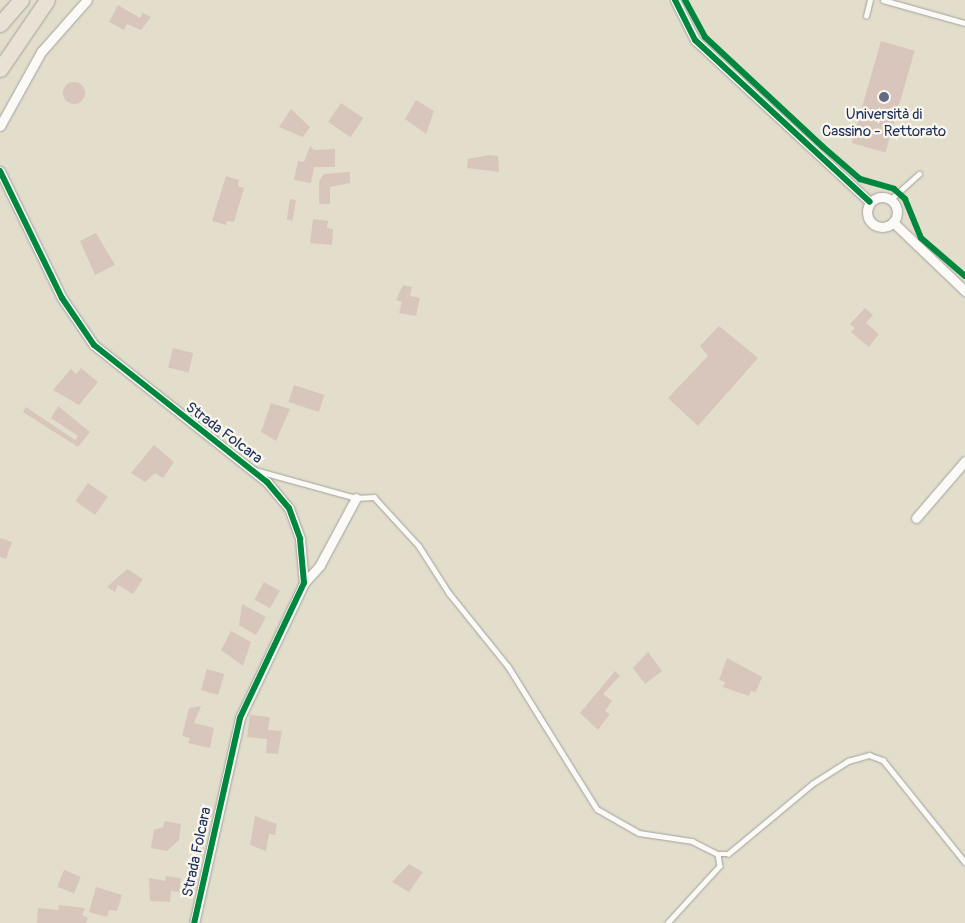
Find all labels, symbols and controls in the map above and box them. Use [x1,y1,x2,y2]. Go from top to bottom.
marker: Università di Cassino - Rettorato [878,91,890,103]
place label: Università di Cassino - Rettorato [822,105,946,140]
street label: Strada Folcara [182,398,266,468]
street label: Strada Folcara [179,805,215,899]

